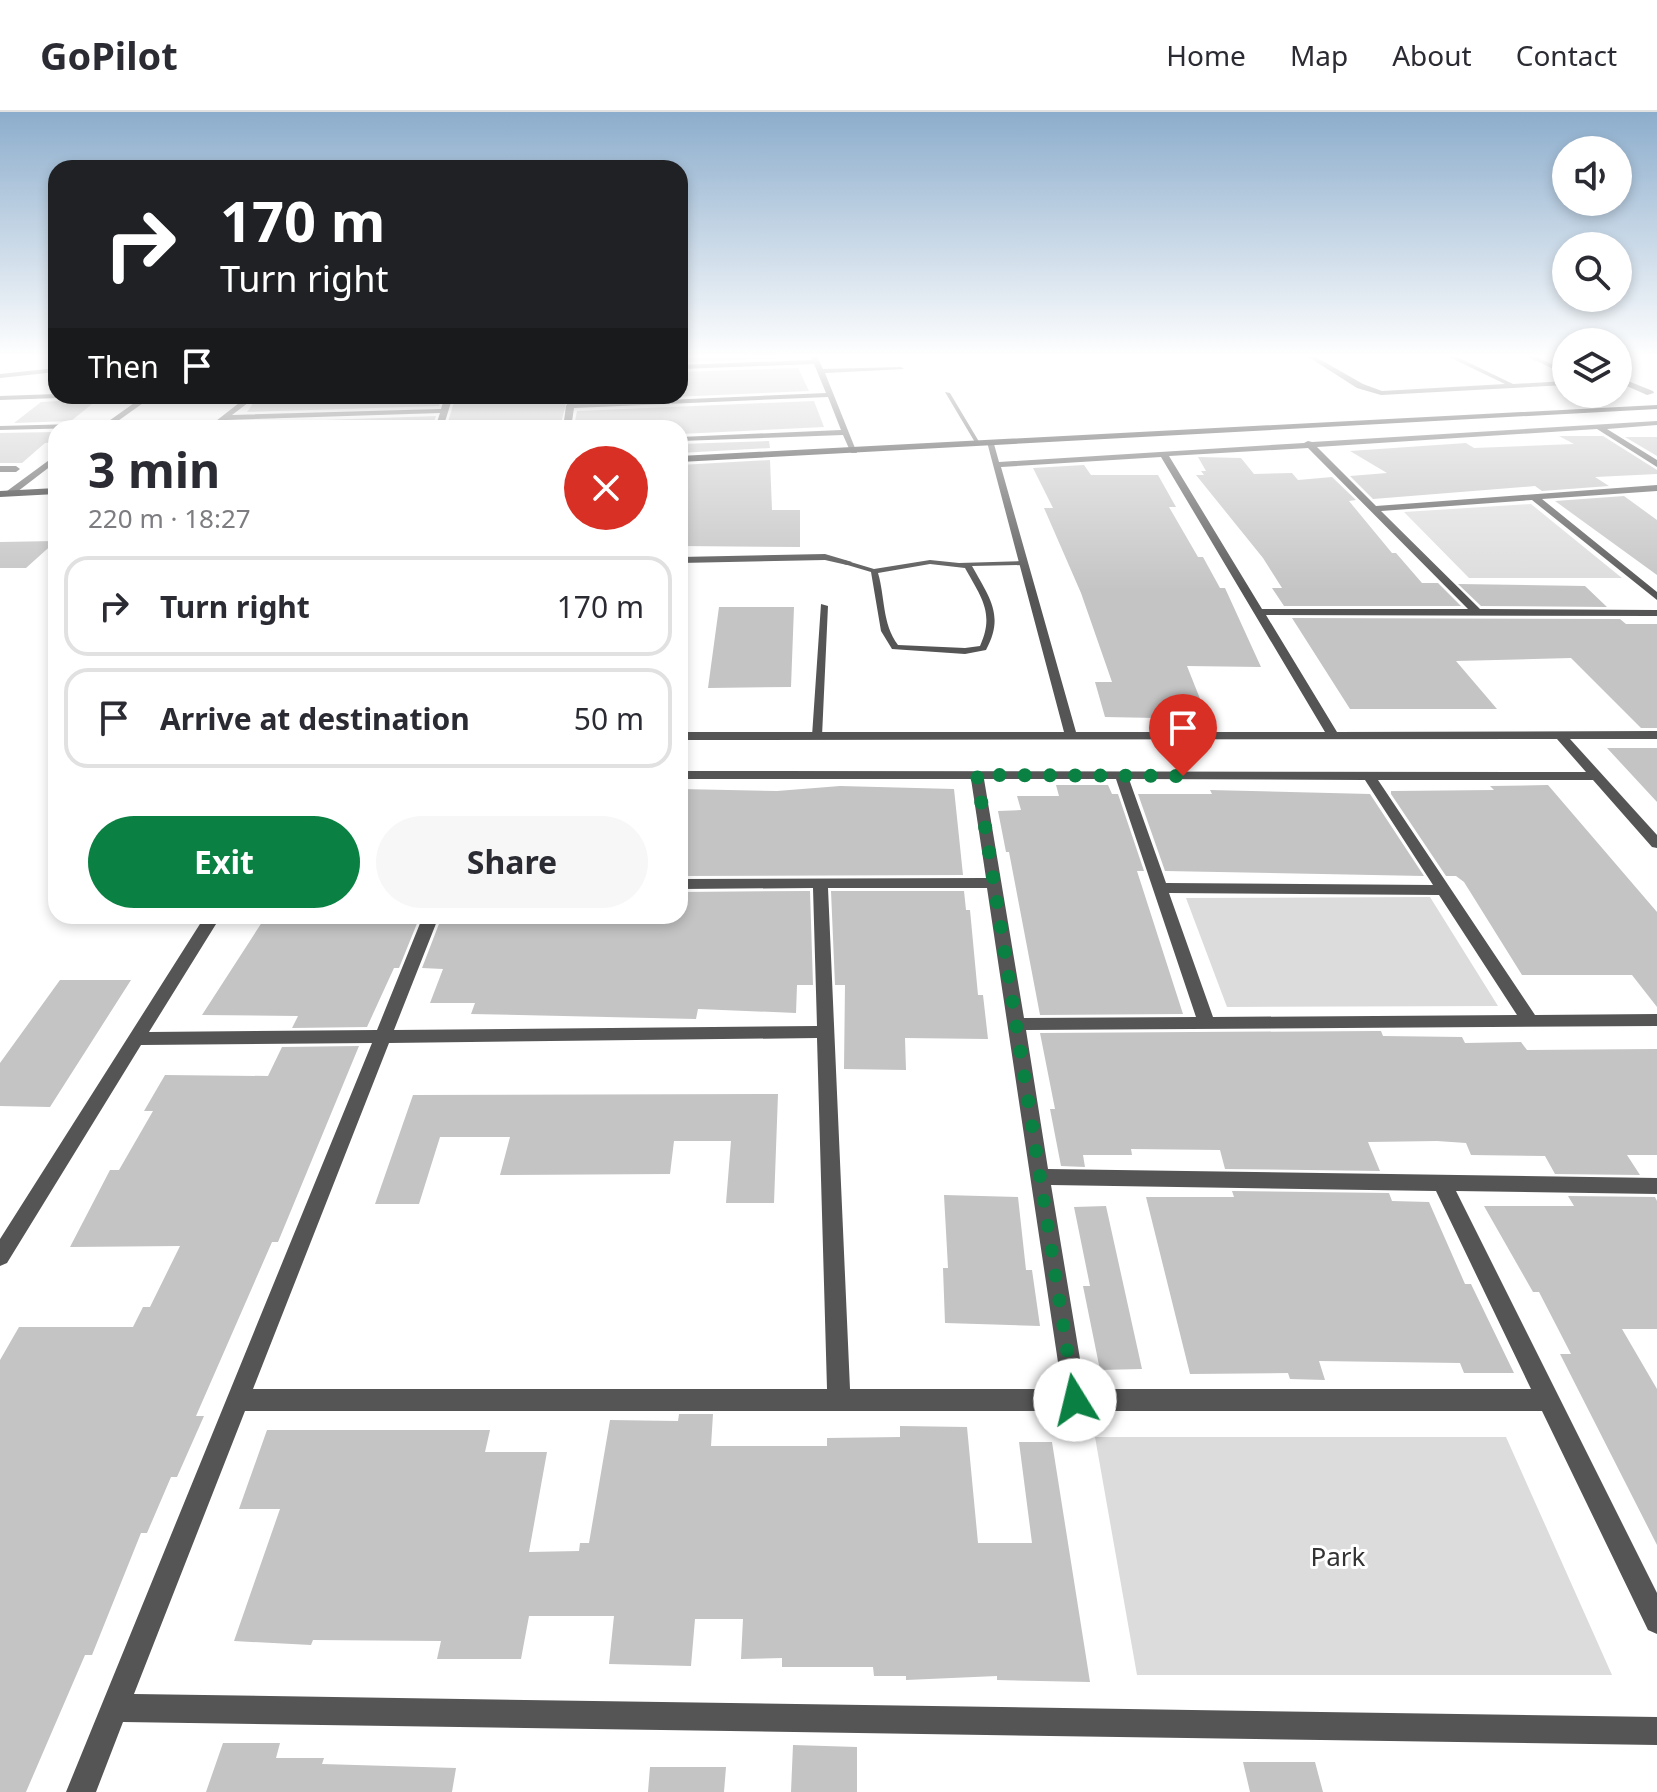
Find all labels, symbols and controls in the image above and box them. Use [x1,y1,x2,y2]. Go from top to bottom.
text: GoPilot [40,29,178,81]
text: Home [1166,36,1246,74]
text: Map [1290,36,1348,74]
text: About [1392,36,1472,74]
text: Contact [1516,36,1617,74]
map controls [1552,136,1632,408]
button: sound [1552,136,1632,216]
text: 170 m [220,182,385,258]
icon: right [88,192,192,296]
button: search [1552,232,1632,312]
text: Turn right [220,254,388,303]
button: layers [1552,328,1632,408]
icon: arrive [175,344,219,388]
text: Then [88,346,159,387]
text: 3 min [88,437,220,502]
button: close [564,446,648,530]
text: 220 m · 18:27 [88,500,251,536]
icon: right [92,584,136,628]
text: Turn right [160,586,310,627]
text: 170 m [557,586,644,627]
pin [1149,694,1217,776]
icon: arrive [92,696,136,740]
text: Arrive at destination [160,698,470,739]
text: 50 m [574,698,644,739]
icon: arrive [1161,706,1205,750]
button: Exit [88,816,360,908]
button: Share [376,816,648,908]
position arrow [1033,1358,1117,1442]
park label: Park [1311,1538,1366,1574]

